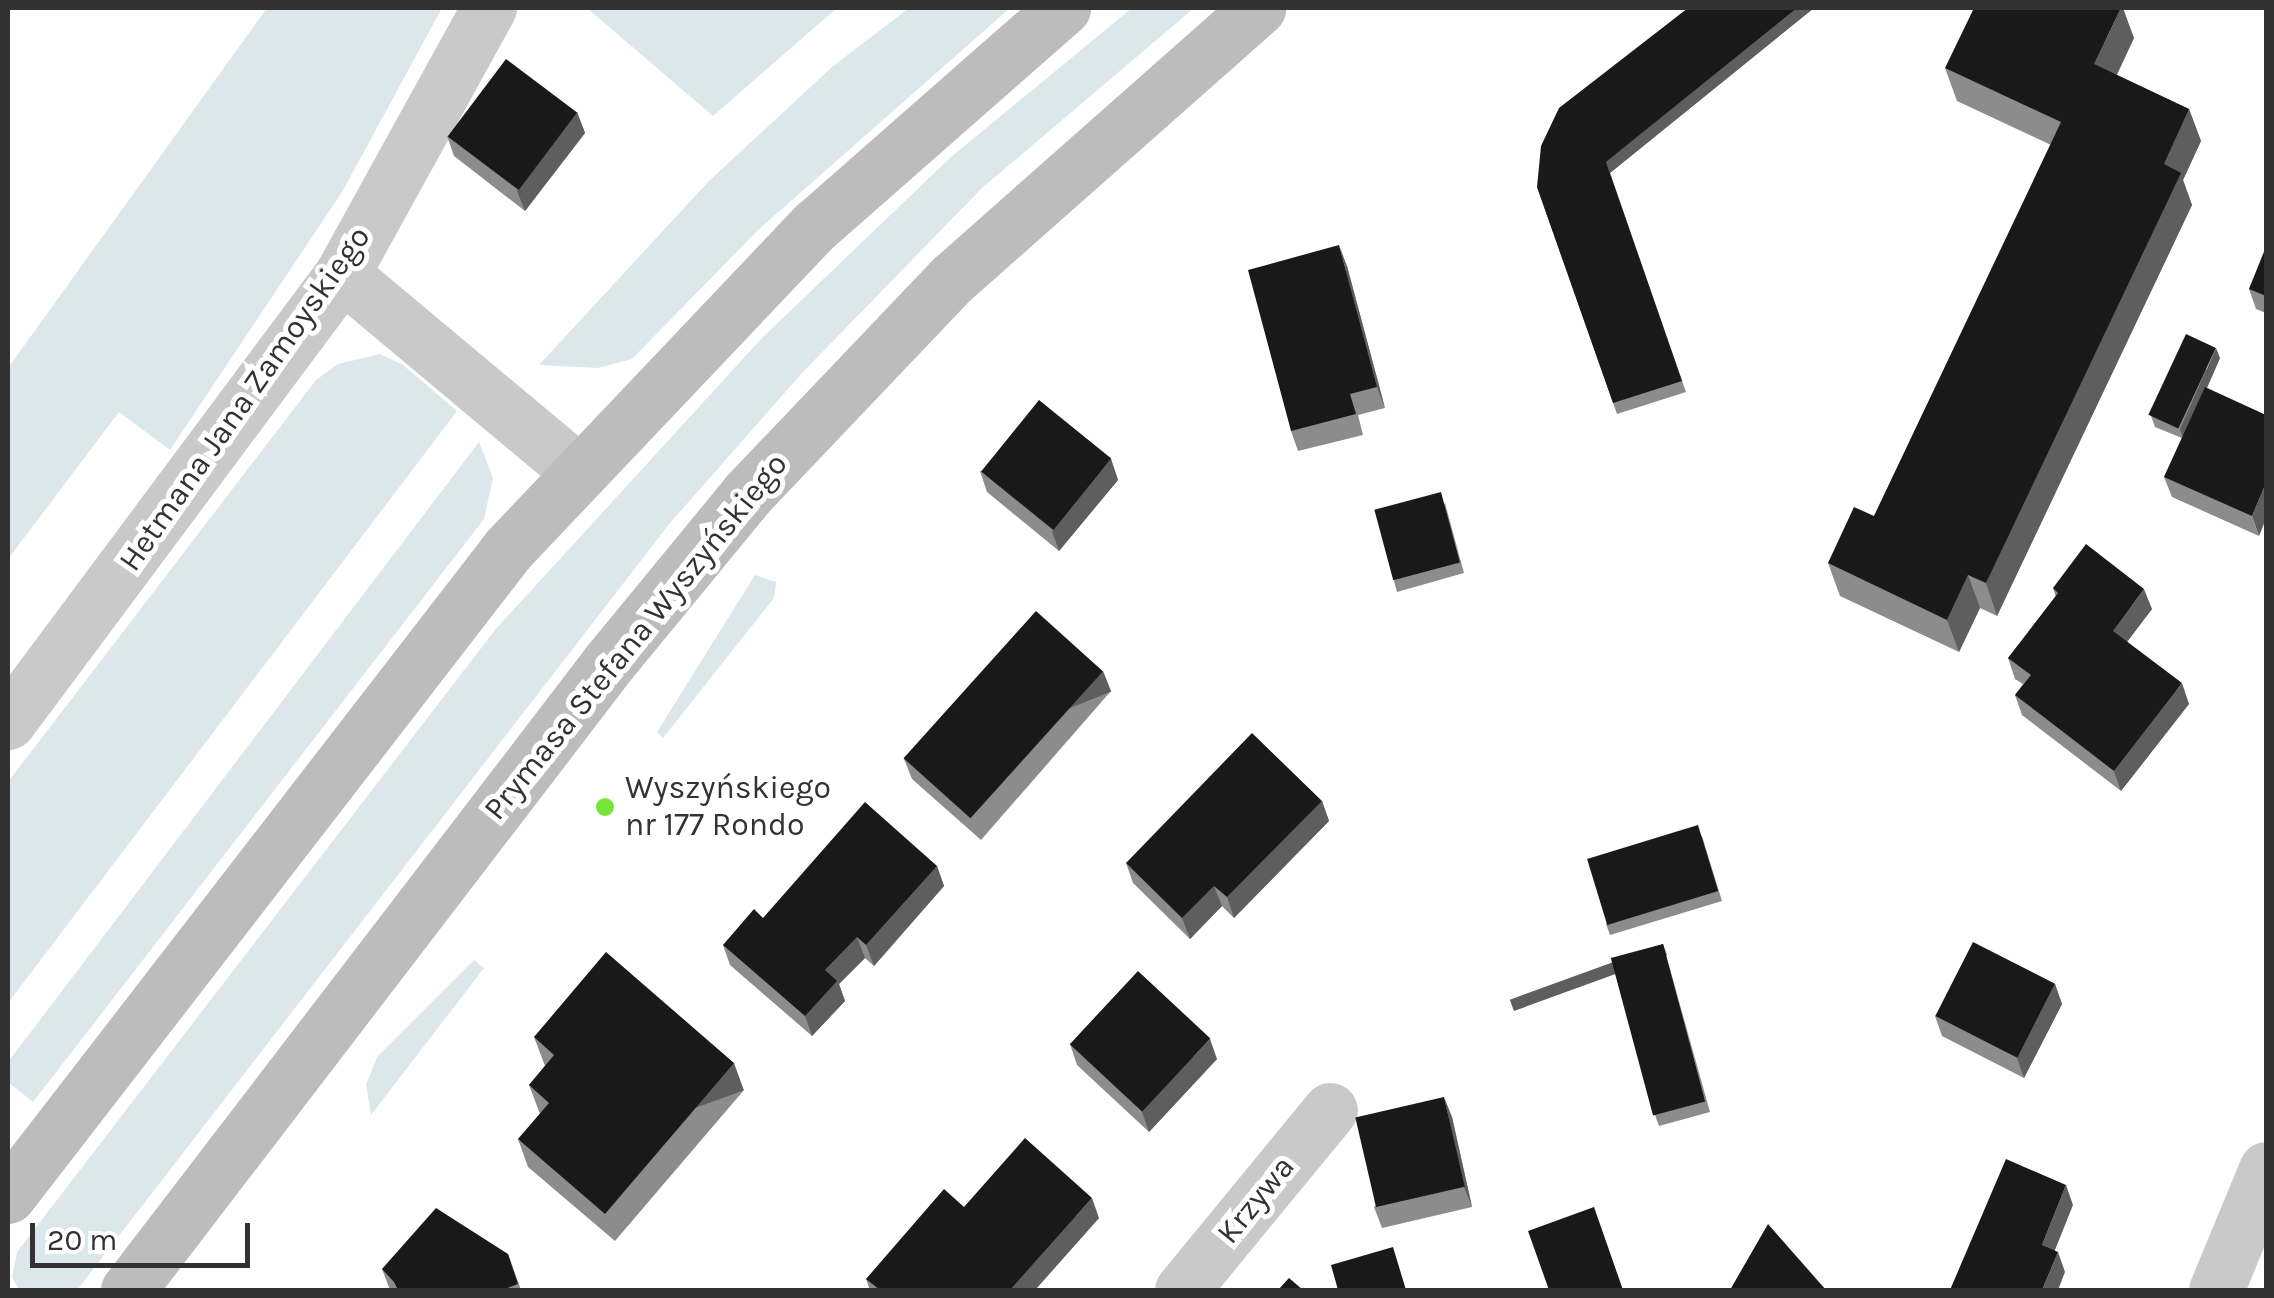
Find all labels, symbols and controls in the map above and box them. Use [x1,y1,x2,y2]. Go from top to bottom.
street label: Hetmana Jana Zamoyskiego [111,219,379,579]
street label: Prymasa Stefana Wyszyńskiego [476,446,796,828]
place label: Wyszyńskiego nr 177 Rondo [625,770,831,845]
marker: Wyszyńskiego nr 177 Rondo [594,796,616,818]
street label: Krzywa [1209,1148,1303,1252]
scale bar [35,1203,255,1265]
text: 20 m [47,1222,117,1258]

